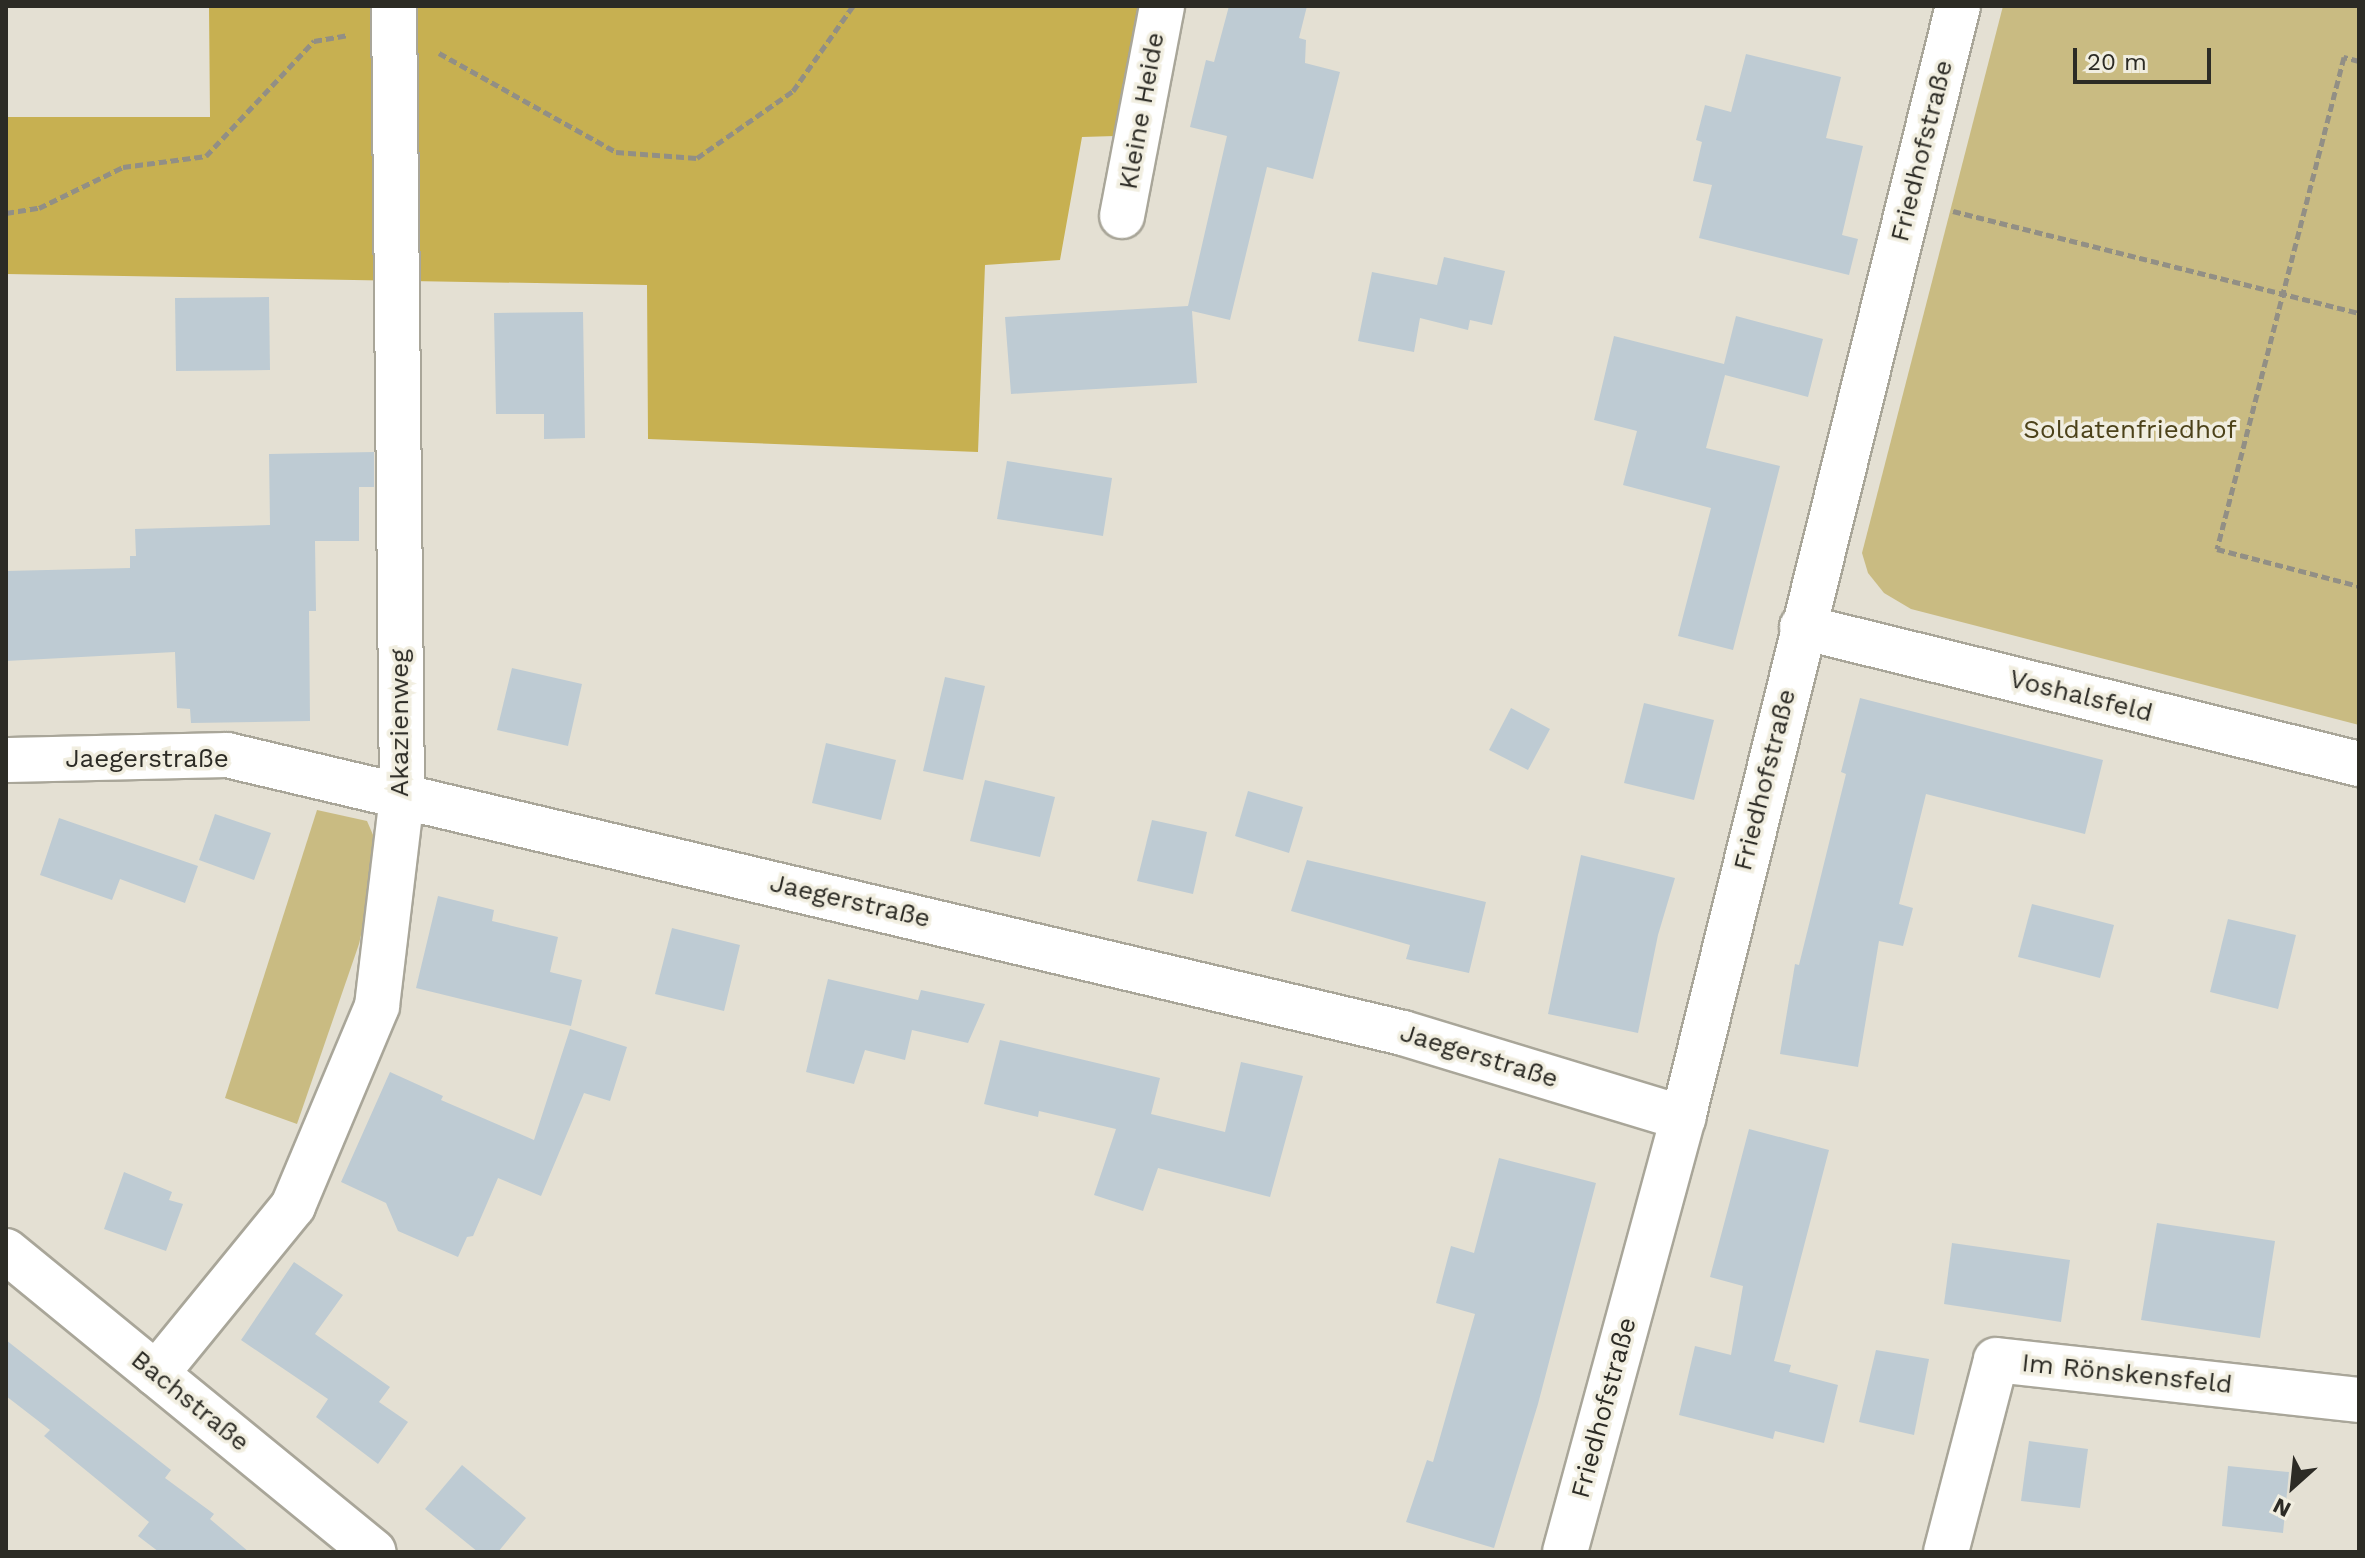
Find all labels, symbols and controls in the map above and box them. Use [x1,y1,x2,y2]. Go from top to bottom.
street label: Kleine Heide [1113,30,1171,192]
scale bar [2077,32,2215,82]
text: 20 m [2087,48,2147,76]
street label: Friedhofstraße [1884,57,1960,245]
park label: Soldatenfriedhof [2023,414,2237,446]
street label: Akazienweg [384,649,416,797]
street label: Voshalsfeld [2006,663,2156,729]
street label: Friedhofstraße [1727,686,1803,874]
street label: Jaegerstraße [65,743,229,775]
street label: Jaegerstraße [767,867,933,935]
street label: Jaegerstraße [1396,1017,1562,1095]
street label: Friedhofstraße [1565,1314,1643,1502]
street label: Bachstraße [125,1344,255,1458]
street label: Im Rönskensfeld [2020,1347,2234,1401]
north arrow [2253,1446,2333,1526]
text: N [2269,1493,2295,1523]

